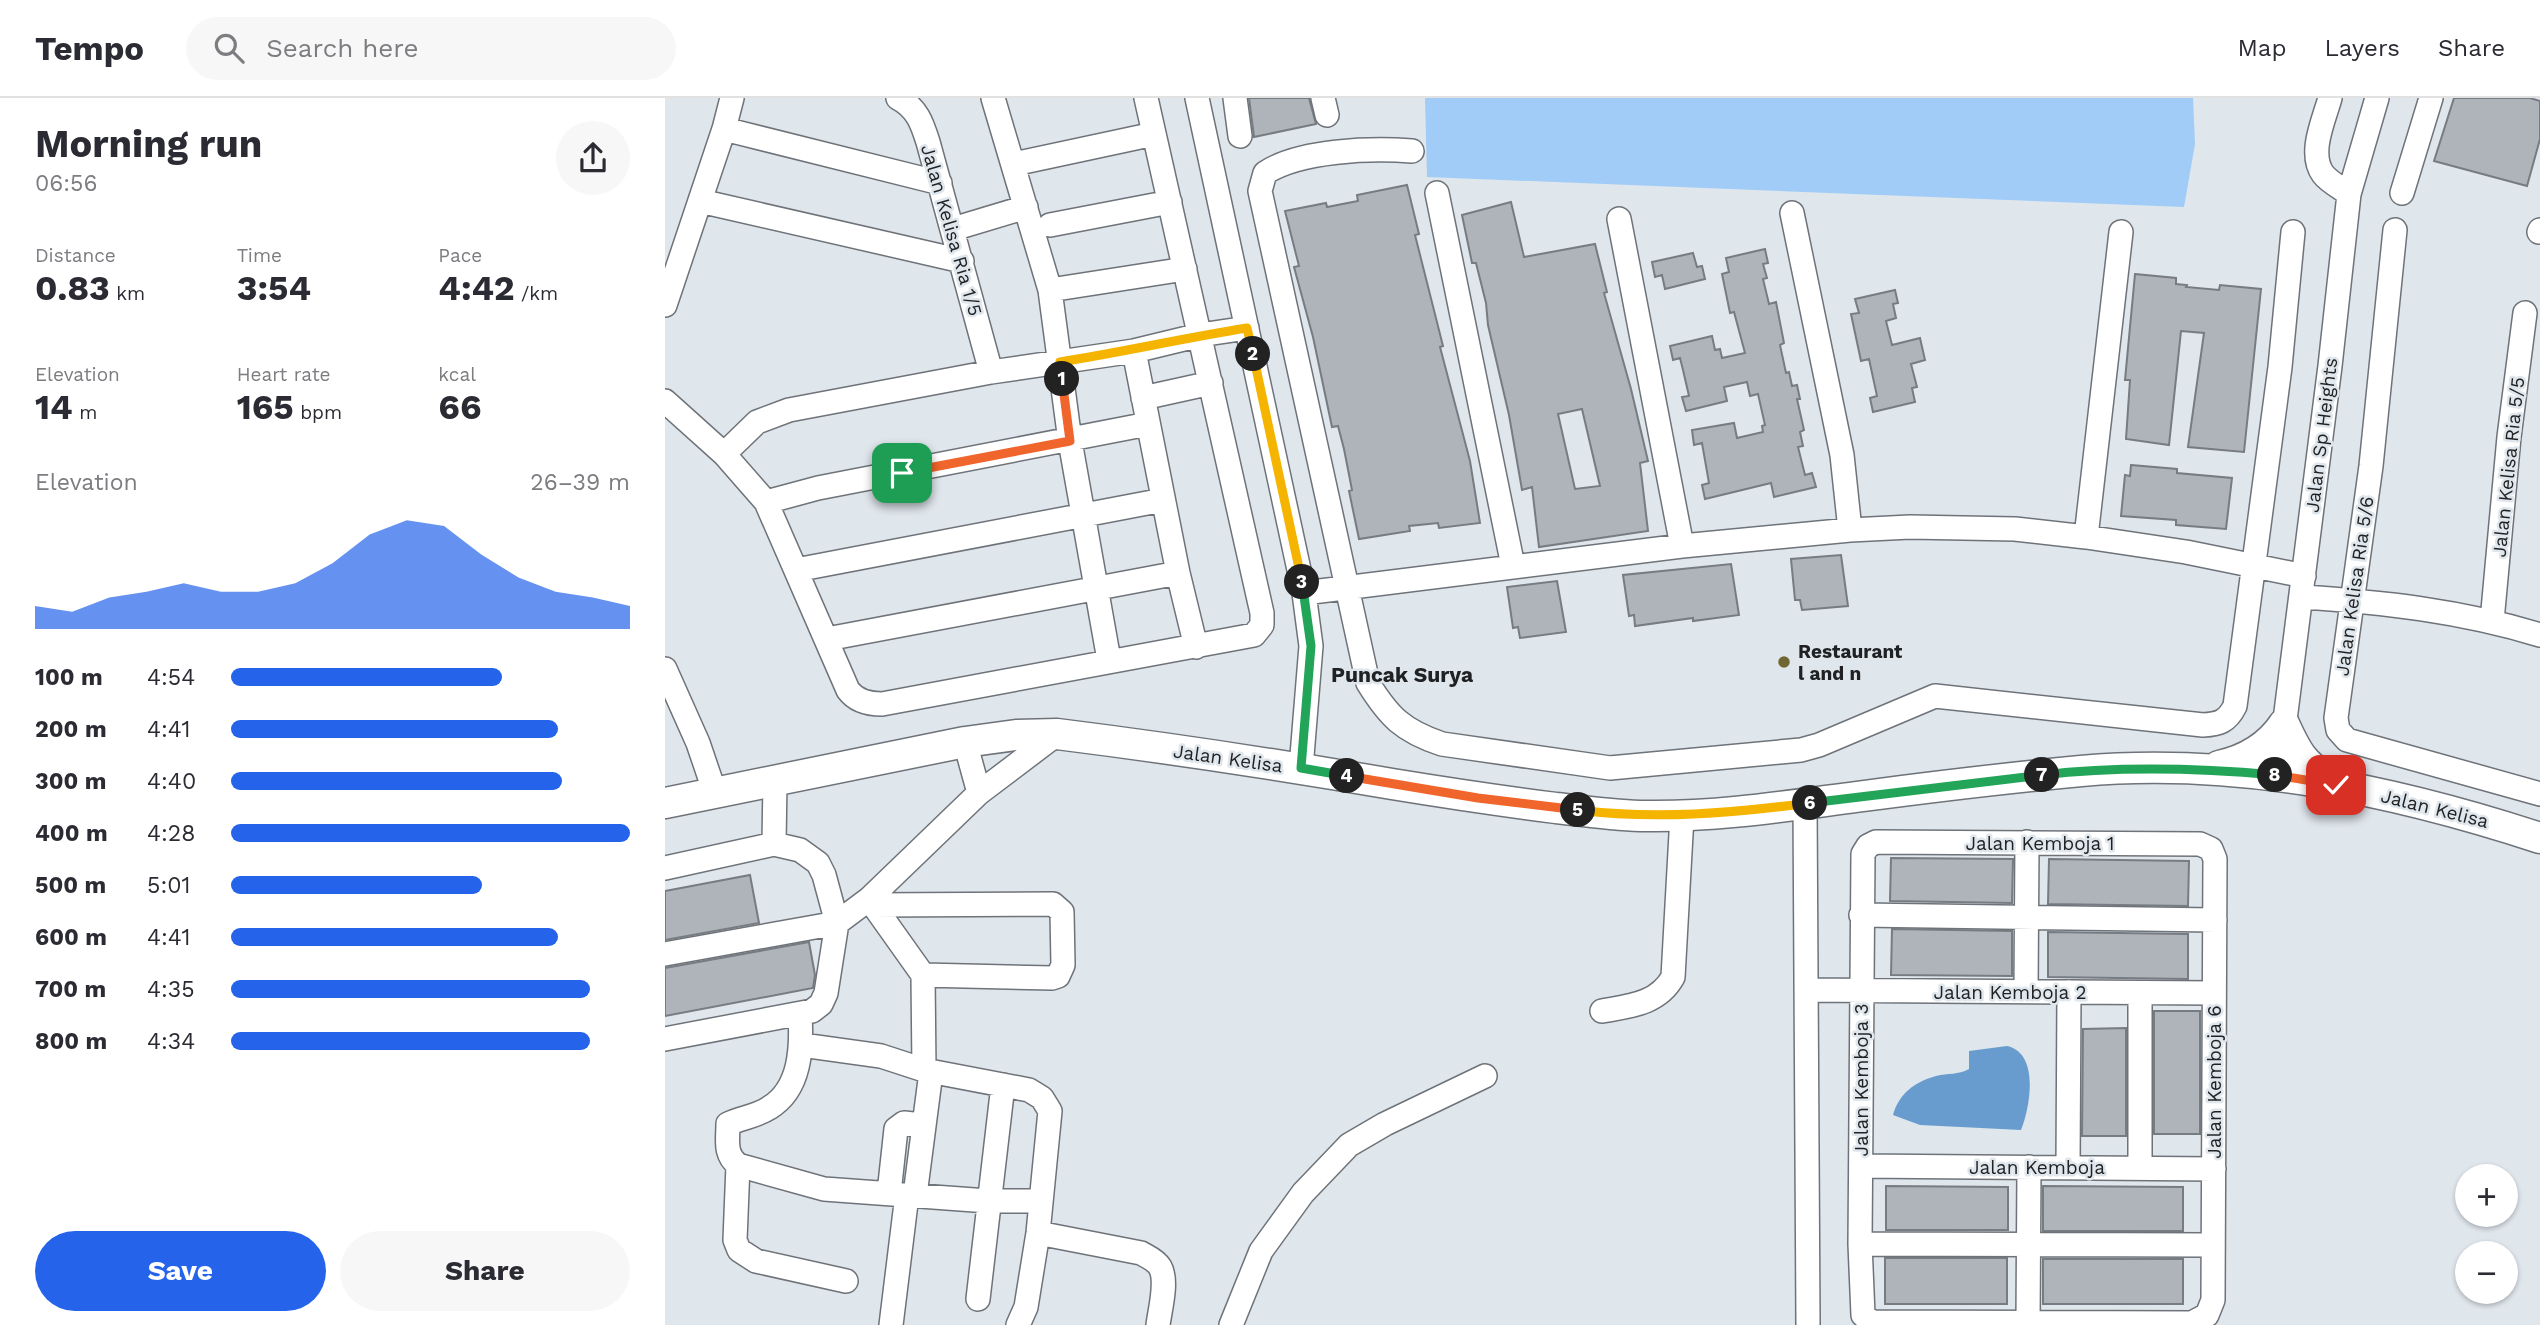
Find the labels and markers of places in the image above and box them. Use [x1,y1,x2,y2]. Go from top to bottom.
pin: 2 [1235,336,1271,372]
pin: 1 [1045,362,1079,396]
pin [872,443,932,503]
pin: 3 [1285,564,1319,600]
place label: Restaurant l and n [1798,640,1903,685]
marker: Restaurant l and n [1776,654,1792,670]
pin [2306,755,2366,815]
pin: 4 [1329,758,1365,794]
pin: 7 [2025,758,2059,792]
pin: 8 [2257,758,2293,792]
pin: 6 [1793,786,1827,820]
pin: 5 [1560,792,1595,828]

